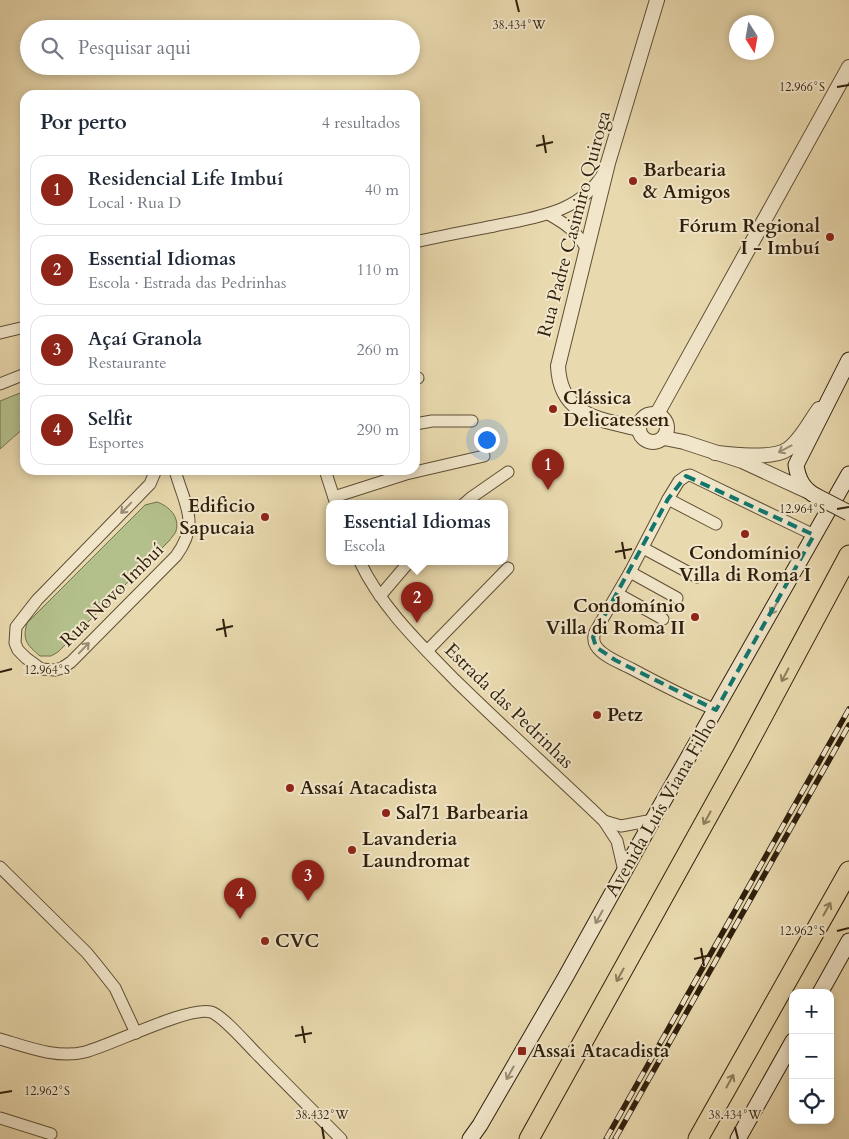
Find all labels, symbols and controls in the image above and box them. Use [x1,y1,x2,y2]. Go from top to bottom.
north arrow [729,15,774,60]
text: 38.434°W [492,17,546,33]
search box [20,20,420,75]
icon: search [38,34,66,62]
text: Pesquisar aqui [78,35,191,61]
text: 12.966°S [779,79,825,95]
text: Por perto [40,108,127,137]
street label: Rua Padre Casimiro Quiroga [531,108,617,340]
text: 4 resultados [322,112,400,134]
place label: Barbearia & Amigos [643,157,730,205]
text: Residencial Life Imbuí [88,166,283,192]
marker: Barbearia & Amigos [627,175,639,187]
text: 1 [53,179,61,201]
text: 40 m [365,179,399,201]
text: Local · Rua D [88,192,181,214]
place label: Fórum Regional I - Imbuí [679,213,820,261]
marker: Fórum Regional I - Imbuí [824,231,836,243]
text: Essential Idiomas [88,246,236,272]
text: 2 [53,259,61,281]
text: 110 m [357,259,399,281]
text: Escola · Estrada das Pedrinhas [88,272,286,294]
text: Açaí Granola [88,326,202,352]
text: 3 [53,339,61,361]
text: 260 m [357,339,399,361]
text: Restaurante [88,352,167,374]
place label: Clássica Delicatessen [563,385,670,433]
marker: Clássica Delicatessen [547,403,559,415]
text: Selfit [88,406,132,432]
text: 4 [53,419,61,441]
text: 290 m [357,419,399,441]
your location [474,427,500,453]
text: Esportes [88,432,144,454]
one-way arrow [777,444,792,454]
pin: 1 [532,449,564,490]
place label: Edificio Sapucaia [179,493,256,541]
popup [326,500,508,565]
one-way arrow [120,501,132,514]
text: 12.964°S [779,501,825,517]
text: Essential Idiomas [343,509,491,535]
marker: Edificio Sapucaia [259,511,271,523]
marker: Condomínio Villa di Roma I [739,528,751,540]
text: Escola [343,535,385,557]
street label: Rua Novo Imbuí [54,537,170,653]
place label: Condomínio Villa di Roma I [679,540,811,588]
pin: 2 [401,582,433,623]
place label: Condomínio Villa di Roma II [546,593,685,641]
one-way arrow [768,600,778,614]
marker: Condomínio Villa di Roma II [689,611,701,623]
street label: Estrada das Pedrinhas [439,637,579,775]
one-way arrow [77,643,89,655]
text: 12.964°S [24,662,70,678]
one-way arrow [780,667,789,682]
place label: Petz [607,702,644,728]
marker: Petz [591,709,603,721]
street label: Avenida Luís Viana Filho [599,712,723,902]
place label: Assaí Atacadista [300,775,438,801]
marker: Assaí Atacadista [284,782,296,794]
place label: Sal71 Barbearia [396,800,529,826]
marker: Sal71 Barbearia [380,807,392,819]
one-way arrow [702,810,712,824]
place label: Lavanderia Laundromat [362,826,470,874]
marker: Lavanderia Laundromat [346,844,358,856]
pin: 3 [292,860,324,901]
pin: 4 [224,878,256,919]
one-way arrow [823,903,833,917]
one-way arrow [594,909,604,924]
text: 12.962°S [779,923,825,939]
place label: CVC [275,928,320,954]
marker: CVC [259,935,271,947]
one-way arrow [615,968,625,983]
map controls [789,989,834,1124]
button: + [789,989,834,1034]
button: − [789,1034,834,1079]
place label: Assai Atacadista [532,1038,670,1064]
marker: Assai Atacadista [516,1045,528,1057]
one-way arrow [505,1066,515,1081]
one-way arrow [726,1075,736,1089]
button: locate [789,1079,834,1124]
text: 12.962°S [24,1083,70,1099]
text: 38.432°W [295,1107,349,1123]
text: 38.434°W [708,1107,762,1123]

